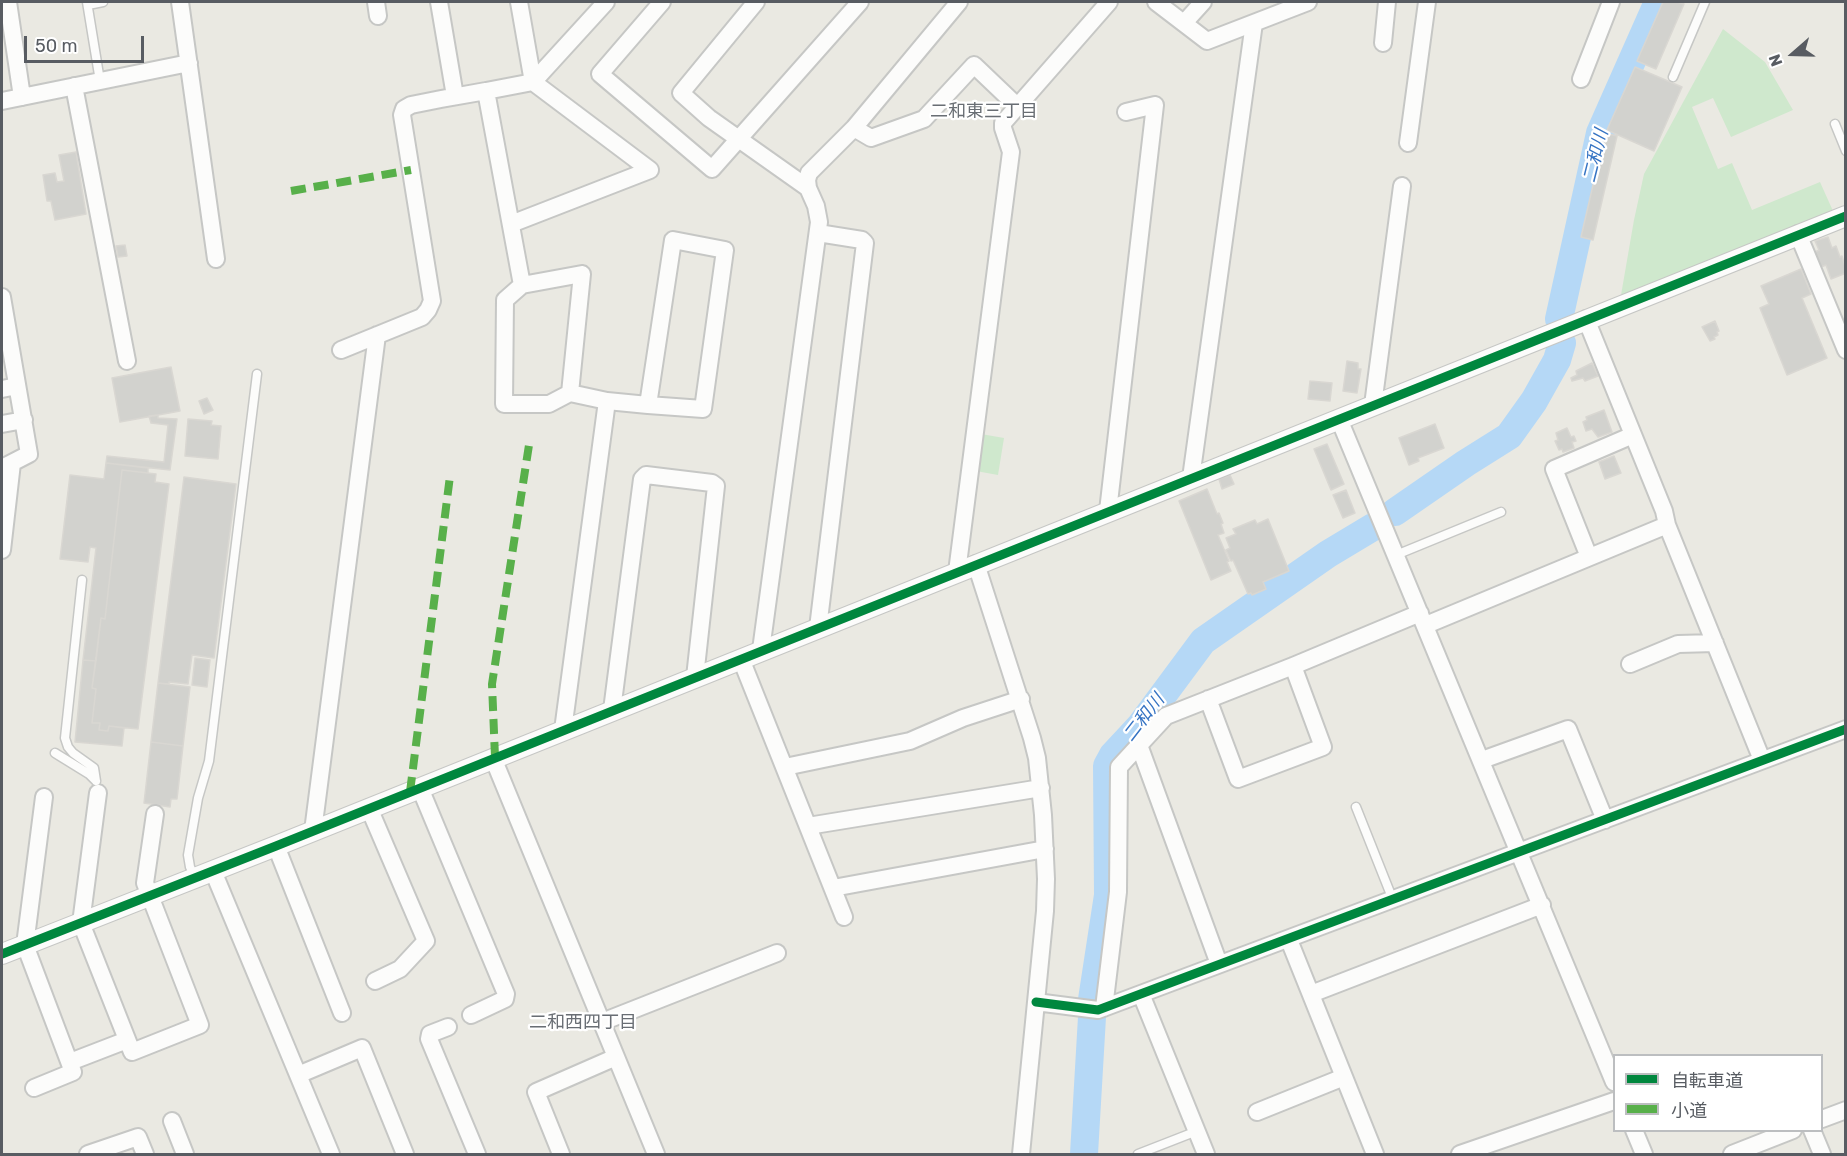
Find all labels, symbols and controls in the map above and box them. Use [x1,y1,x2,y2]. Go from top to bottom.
scale bar [27,24,147,62]
north arrow [1763,24,1823,84]
text: 50 m [35,35,78,57]
text: N [1765,52,1787,69]
district label: 二和東三丁目 [930,101,1038,123]
water label: 二和川 [1579,127,1613,185]
water label: 二和川 [1119,690,1169,746]
district label: 二和西四丁目 [529,1012,637,1034]
legend [1613,1054,1823,1132]
text: 自転車道 [1671,1070,1743,1092]
text: 小道 [1671,1100,1707,1122]

